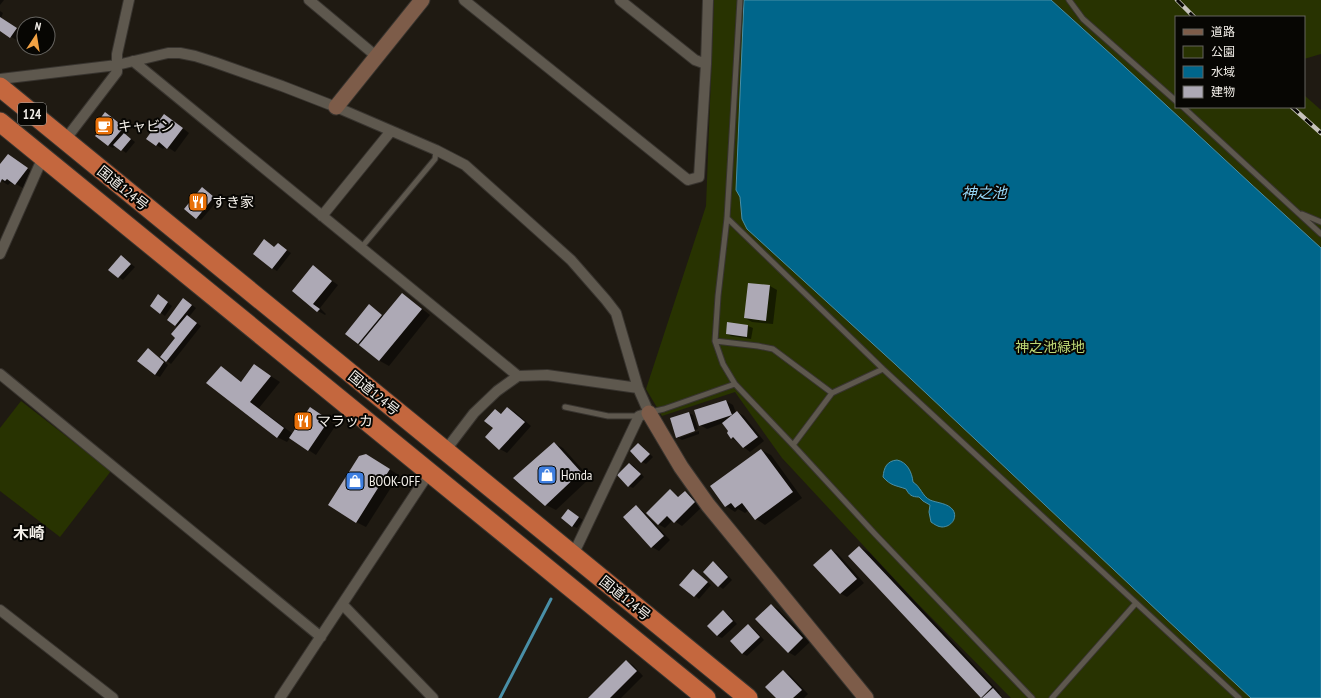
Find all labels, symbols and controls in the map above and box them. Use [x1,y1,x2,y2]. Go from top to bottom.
north arrow [16,16,56,56]
legend [1175,16,1305,108]
text: N [34,19,42,34]
text: 道路 [1211,24,1235,39]
text: 公園 [1211,44,1235,59]
text: 水域 [1211,64,1235,79]
text: 建物 [1211,84,1235,99]
road number: 124 [18,103,46,125]
cafe icon: キャビン [93,115,115,137]
place label: キャビン [118,117,174,135]
street label: 国道124号 [94,162,152,214]
water label: 神之池 [961,183,1008,202]
restaurant icon: すき家 [187,191,209,213]
place label: すき家 [212,193,254,211]
park label: 神之池緑地 [1015,338,1085,356]
street label: 国道124号 [345,367,403,419]
restaurant icon: マラッカ [292,410,314,432]
place label: マラッカ [317,412,373,430]
shop icon: Honda [536,464,558,486]
place label: Honda [561,466,592,484]
shop icon: BOOK-OFF [344,470,366,492]
place label: BOOK-OFF [369,472,421,490]
district label: 木崎 [13,523,45,543]
street label: 国道124号 [596,572,654,624]

